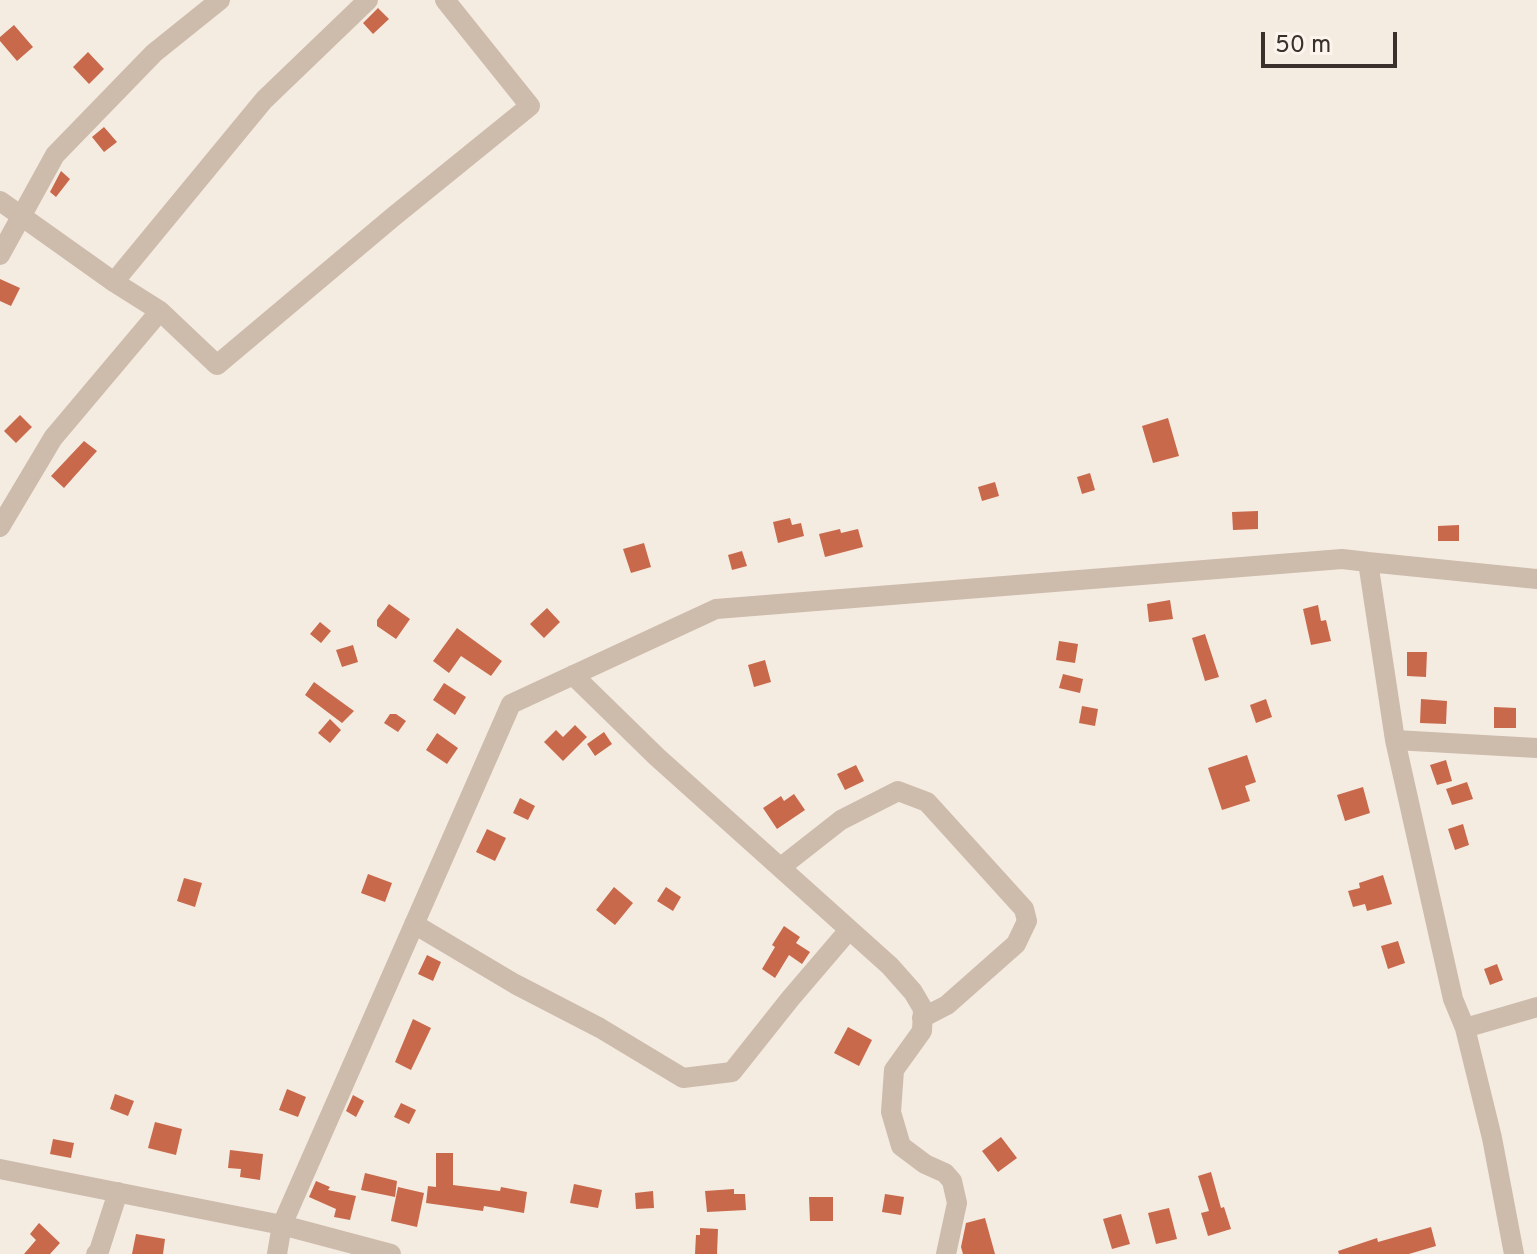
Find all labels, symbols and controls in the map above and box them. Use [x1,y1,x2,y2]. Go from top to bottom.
scale bar [1265,16,1401,66]
text: 50 m [1275,31,1331,61]

